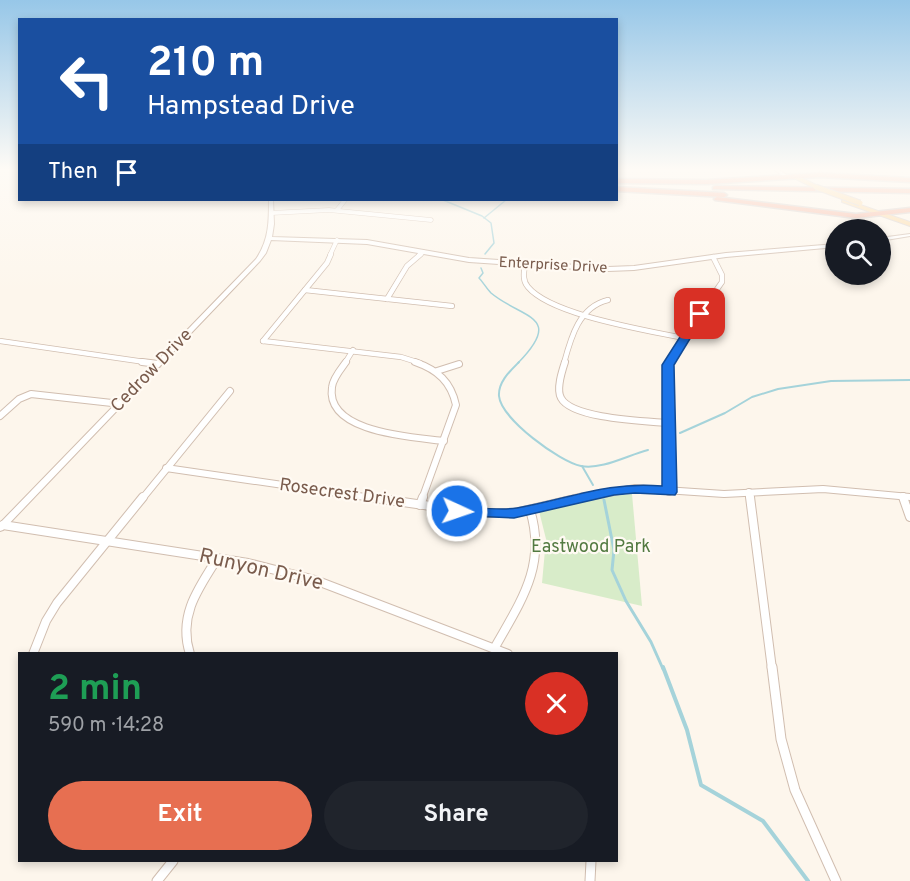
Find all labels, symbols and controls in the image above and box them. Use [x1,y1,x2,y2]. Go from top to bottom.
text: 210 m [147,38,264,91]
icon: left [48,42,126,120]
text: Hampstead Drive [147,90,355,124]
icon: arrive [110,156,143,189]
text: Then [48,159,98,186]
map controls [825,219,891,285]
button: search [825,219,891,285]
street label: Enterprise Drive [498,254,608,278]
pin [674,288,725,339]
icon: arrive [683,297,716,330]
street label: Cedrow Drive [106,324,198,418]
street label: Rosecrest Drive [278,474,406,514]
position arrow [425,479,489,543]
park label: Eastwood Park [531,536,651,559]
street label: Runyon Drive [196,543,326,597]
text: 2 min [48,667,142,713]
button: close [525,672,588,735]
text: 590 m · 14:28 [48,713,164,739]
button: Exit [48,781,312,850]
button: Share [324,781,588,850]

